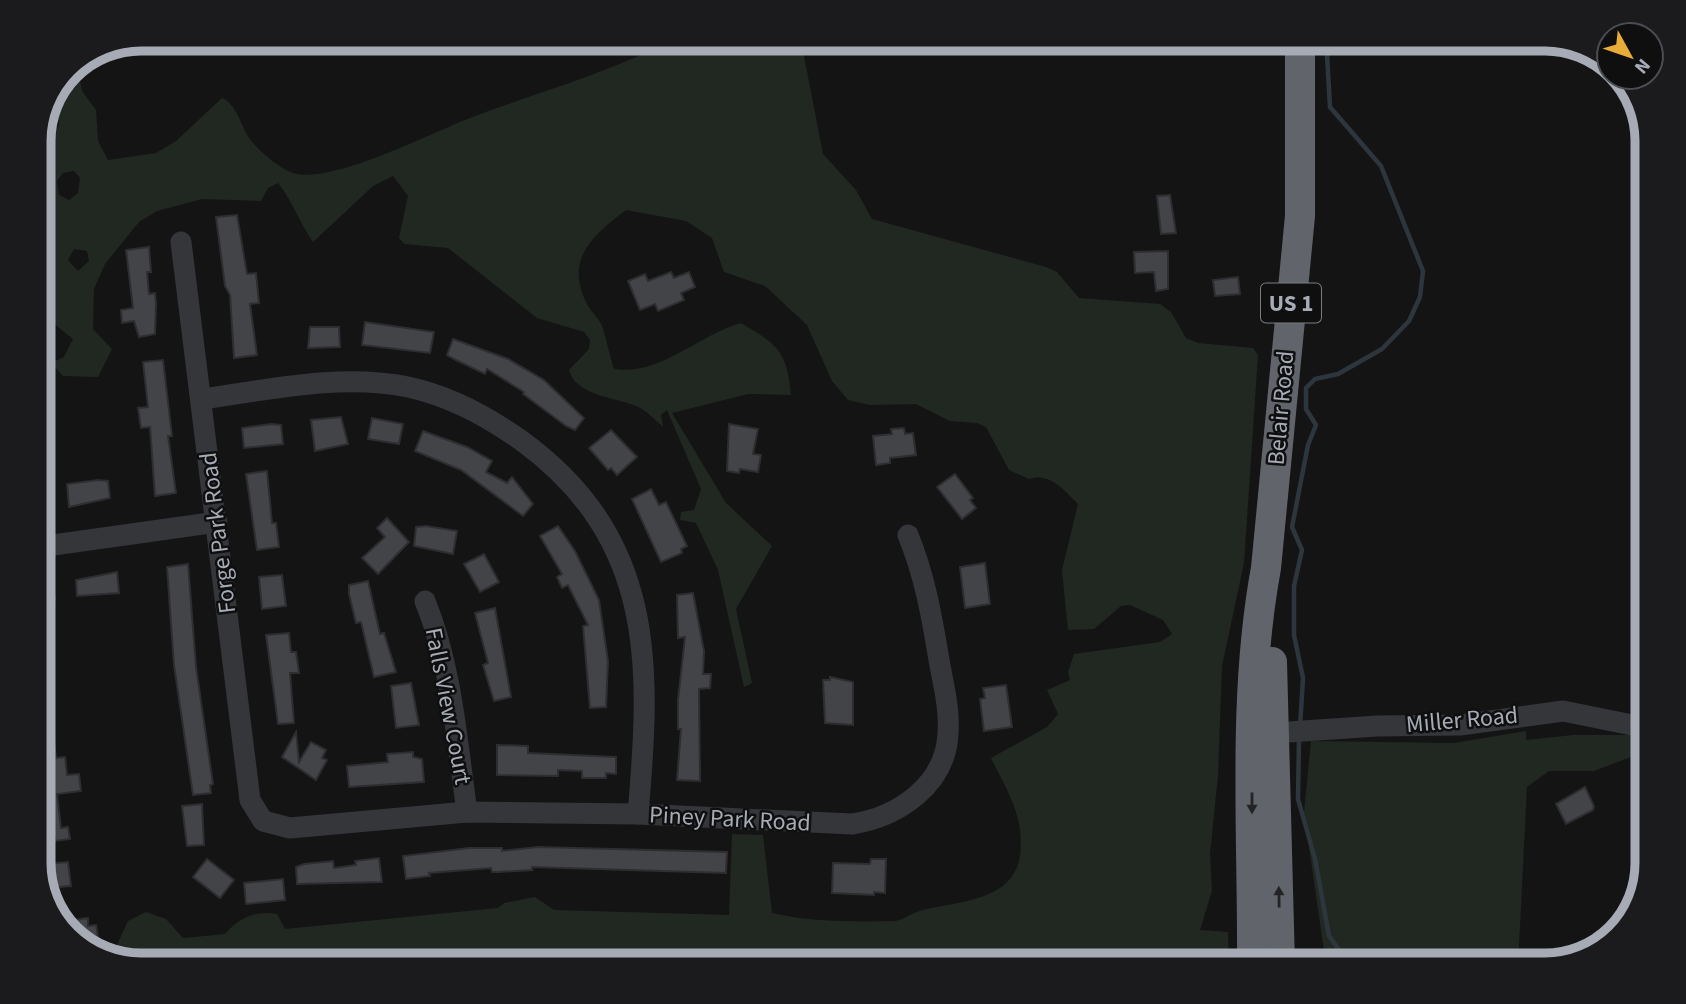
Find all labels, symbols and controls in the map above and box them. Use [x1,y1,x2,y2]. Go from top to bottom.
north arrow [1595,21,1665,91]
text: N [1627,52,1656,79]
road number: US 1 [1261,284,1321,322]
street label: Belair Road [1259,349,1303,467]
street label: Forge Park Road [191,450,245,616]
street label: Falls View Court [416,625,480,787]
street label: Miller Road [1405,698,1519,742]
one-way arrow [1246,792,1258,814]
street label: Piney Park Road [648,797,812,841]
one-way arrow [1273,886,1284,908]

